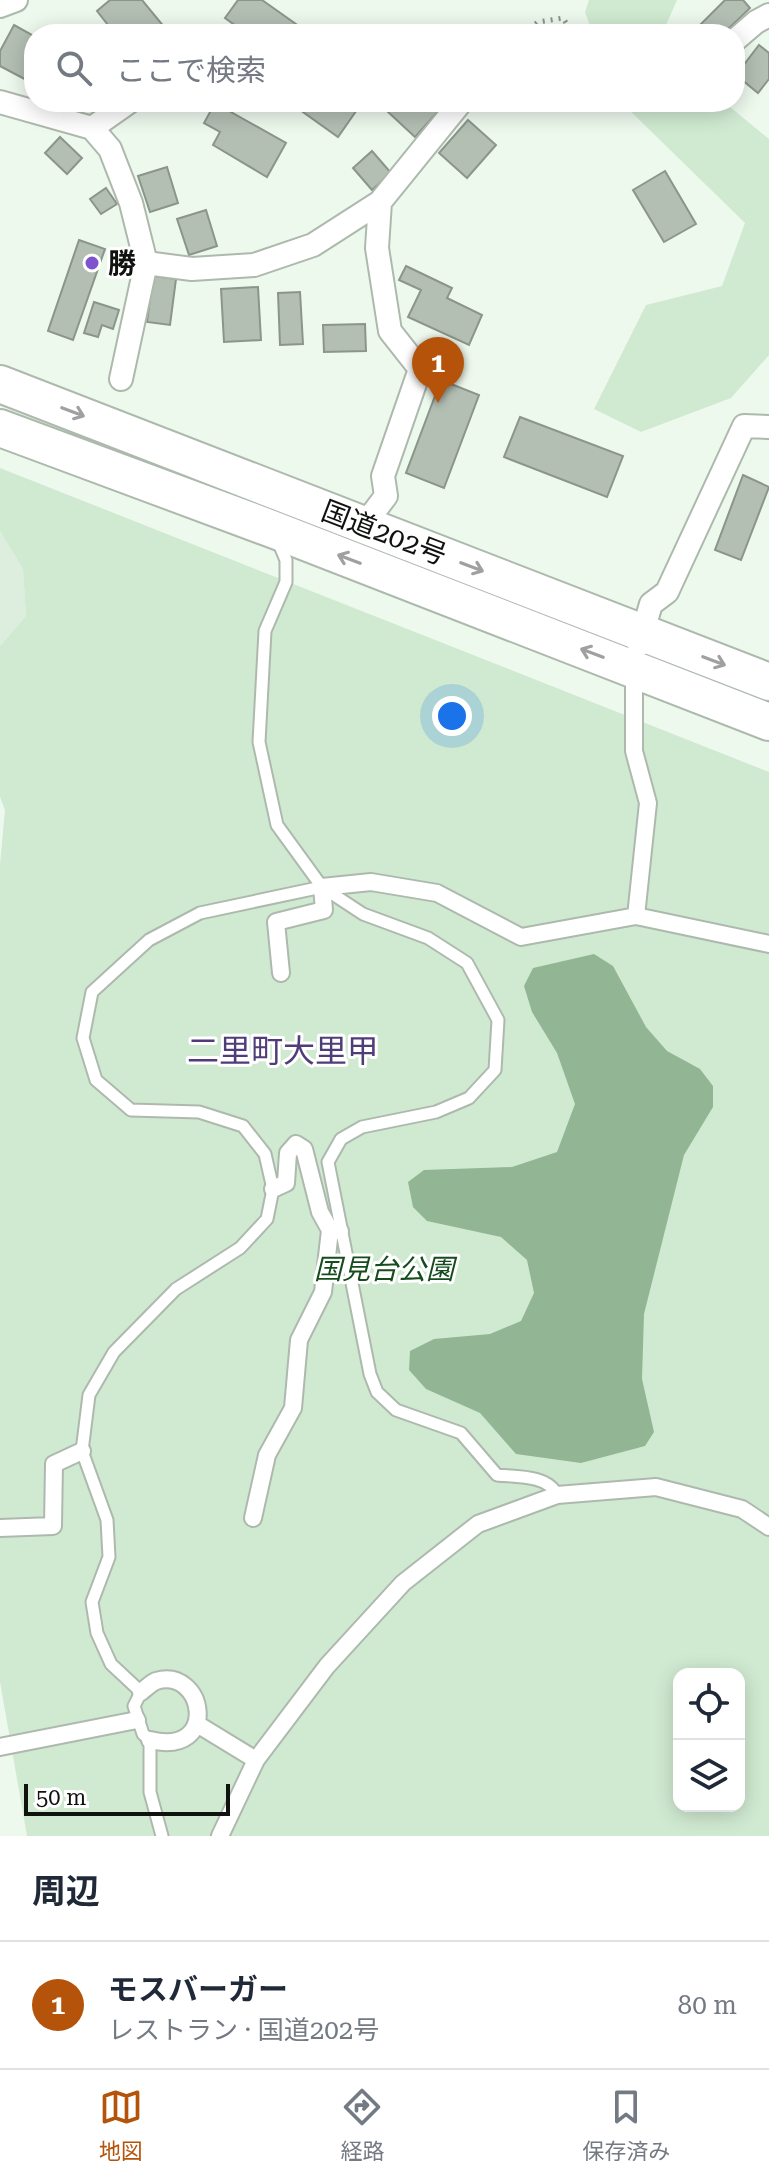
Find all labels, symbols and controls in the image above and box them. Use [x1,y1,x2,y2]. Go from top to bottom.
search box [24,24,745,112]
icon: search [52,46,96,90]
text: ここで検索 [116,53,266,88]
place label: 勝 [108,247,136,280]
marker: 勝 [83,254,101,272]
pin: 1 [412,337,464,403]
one-way arrow [60,406,85,420]
street label: 国道202号 [317,494,451,572]
one-way arrow [337,551,362,565]
one-way arrow [459,561,484,575]
one-way arrow [580,645,605,659]
one-way arrow [701,655,726,669]
your location [432,696,472,736]
district label: 二里町大里甲 [187,1032,379,1070]
park label: 国見台公園 [314,1253,458,1286]
map controls [673,1668,745,1812]
button: locate [673,1668,745,1740]
button: layers [673,1740,745,1812]
scale bar [24,1780,230,1816]
text: 50 m [36,1785,86,1810]
text: 周辺 [32,1871,100,1911]
text: モスバーガー [108,1972,288,2007]
text: 1 [51,1990,65,2020]
text: 80 m [678,1990,737,2020]
text: レストラン · 国道202号 [108,2015,379,2045]
tab: 地図 [99,2085,143,2165]
tab: 経路 [340,2085,384,2165]
tab: 保存済み [582,2085,670,2165]

